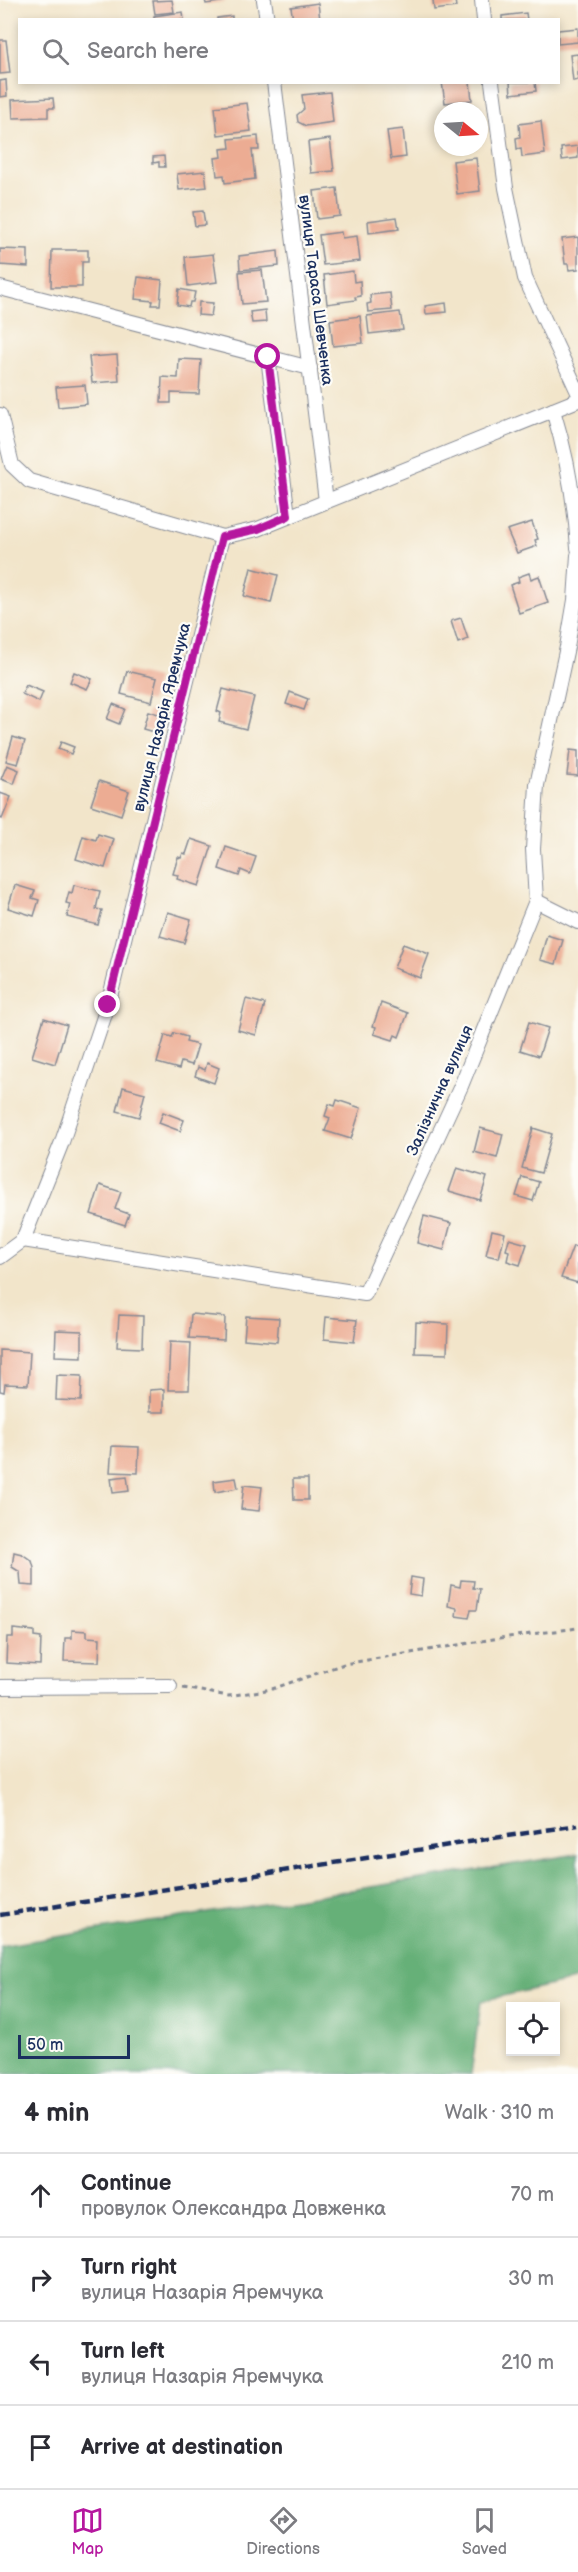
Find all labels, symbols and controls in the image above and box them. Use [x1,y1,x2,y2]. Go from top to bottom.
search box [18,18,560,84]
icon: search [39,35,72,68]
text: Search here [87,38,209,65]
north arrow [434,102,488,156]
street label: вулиця Тараса Шевченка [294,194,337,387]
route start [254,343,280,369]
street label: вулиця Назарія Яремчука [130,620,195,814]
route end [94,991,120,1017]
street label: Залізнична вулиця [403,1022,478,1159]
map controls [506,2002,560,2056]
button: locate [506,2002,560,2056]
scale bar [18,2032,130,2060]
text: 50 m [27,2036,63,2055]
text: 4 min [24,2098,89,2129]
text: Walk · 310 m [445,2101,554,2125]
text: Continue [81,2170,171,2197]
icon: ahead [24,2179,57,2212]
text: 70 m [510,2183,554,2207]
text: провулок Олександра Довженка [81,2197,386,2221]
text: Turn right [81,2254,177,2281]
icon: right [24,2263,57,2296]
text: 30 m [508,2267,554,2291]
text: вулиця Назарія Яремчука [81,2281,324,2305]
text: Turn left [81,2338,165,2365]
icon: left [24,2347,57,2380]
text: 210 m [501,2351,554,2375]
text: вулиця Назарія Яремчука [81,2365,324,2389]
icon: arrive [24,2431,57,2464]
text: Arrive at destination [81,2434,283,2461]
tab: Map [71,2504,104,2559]
tab: Directions [246,2504,320,2559]
tab: Saved [462,2504,507,2559]

